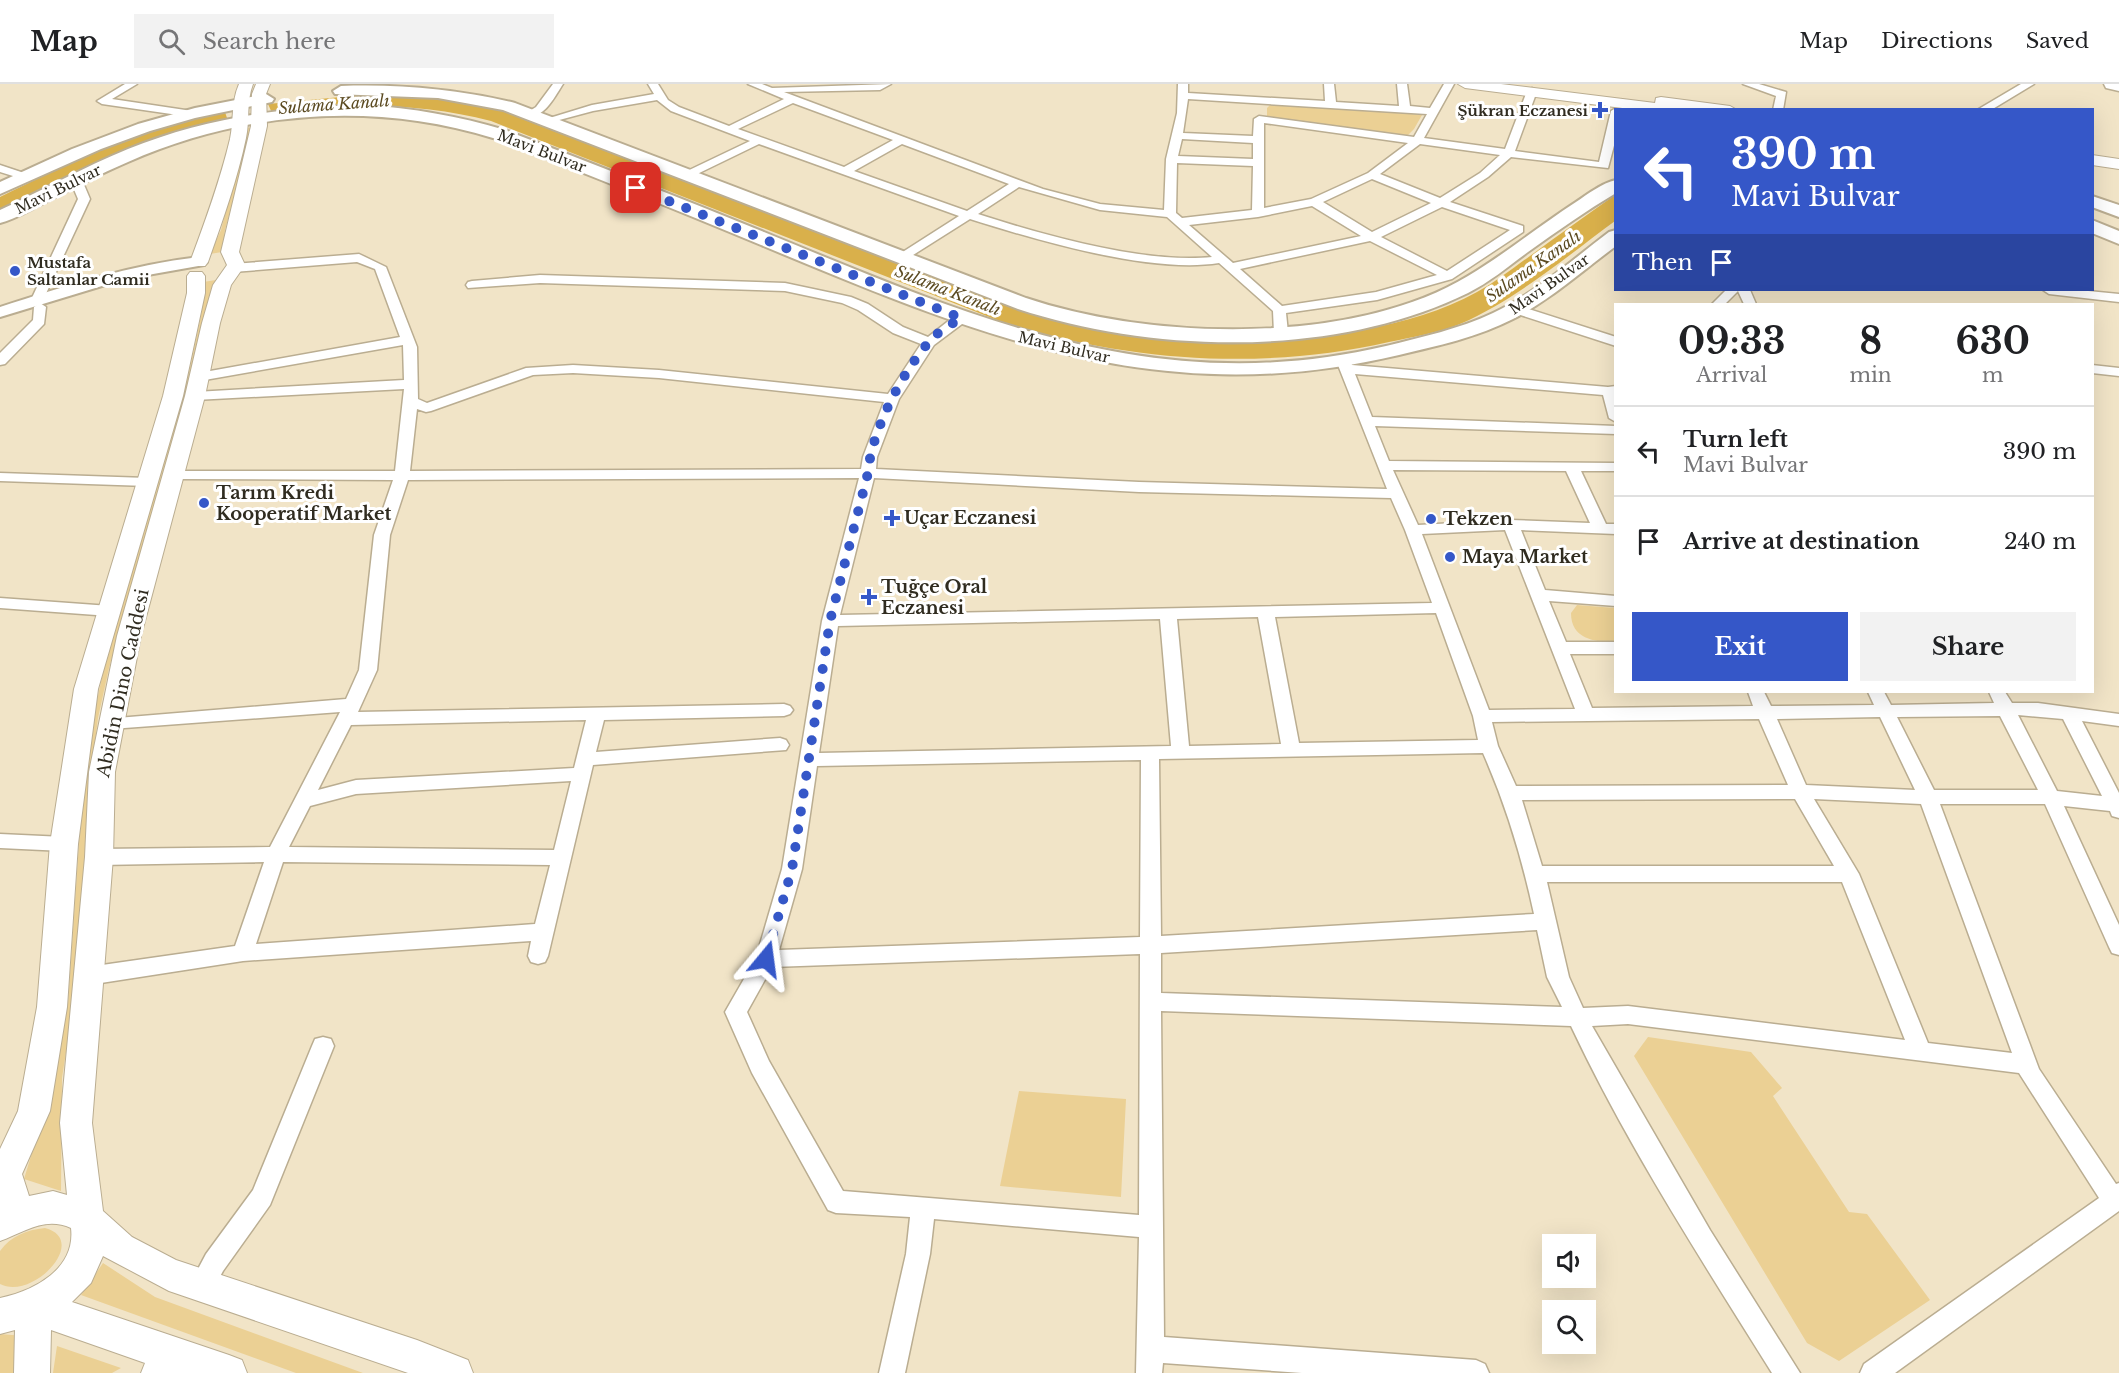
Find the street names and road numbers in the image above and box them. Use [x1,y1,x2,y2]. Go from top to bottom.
street label: Mavi Bulvar [495,125,590,177]
street label: Mavi Bulvar [12,160,105,218]
street label: Mavi Bulvar [1505,249,1593,319]
street label: Mavi Bulvar [1016,327,1113,367]
street label: Abidin Dino Caddesi [92,587,154,780]

